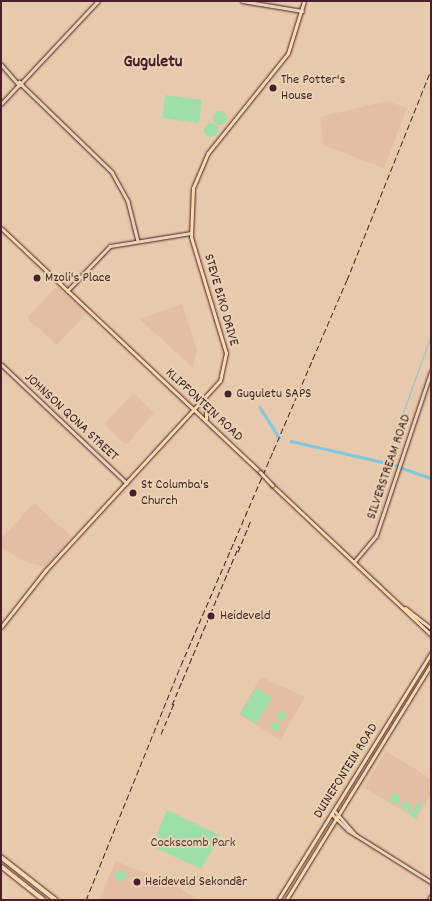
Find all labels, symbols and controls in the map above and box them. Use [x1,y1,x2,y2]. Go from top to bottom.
district label: Guguletu [123,52,183,74]
place label: The Potter's House [281,72,345,104]
marker: The Potter's House [268,83,278,93]
street label: STEVE BIKO DRIVE [200,252,242,348]
place label: Mzoli's Place [45,270,111,286]
marker: Mzoli's Place [32,273,42,283]
street label: KLIPFONTEIN ROAD [162,365,246,445]
street label: JOHNSON QONA STREET [21,369,121,465]
place label: Guguletu SAPS [236,386,312,402]
marker: Guguletu SAPS [223,389,233,399]
street label: SILVERSTREAM ROAD [363,412,415,522]
place label: St Columba's Church [141,477,209,510]
marker: St Columba's Church [128,488,138,498]
place label: Heideveld [220,608,271,624]
marker: Heideveld [205,610,217,622]
street label: DUINEFONTEIN ROAD [310,720,382,822]
park label: Cockscomb Park [150,835,236,851]
place label: Heideveld Sekondêr [145,874,247,890]
marker: Heideveld Sekondêr [132,877,142,887]

